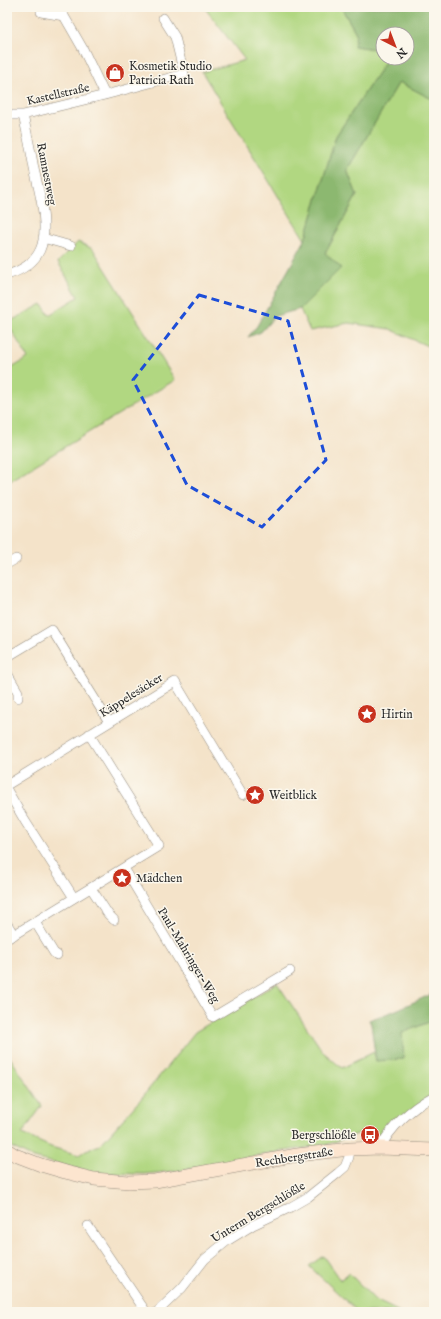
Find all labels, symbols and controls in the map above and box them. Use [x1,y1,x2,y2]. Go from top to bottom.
north arrow [375,26,415,66]
text: N [392,44,410,61]
place label: Kosmetik Studio Patricia Rath [129,59,212,88]
shop icon: Kosmetik Studio Patricia Rath [104,62,126,84]
street label: Kastellstraße [25,80,91,109]
street label: Ramnestweg [33,141,60,207]
street label: Käppelesäcker [97,670,167,722]
place icon: Hirtin [356,703,378,725]
place label: Hirtin [381,707,413,722]
place icon: Weitblick [244,784,266,806]
place label: Weitblick [269,788,318,803]
place icon: Mädchen [111,867,133,889]
place label: Mädchen [136,871,183,886]
street label: Paul-Mahringer-Weg [154,905,223,1006]
bus stop icon: Bergschlößle [359,1124,381,1146]
place label: Bergschlößle [291,1128,356,1143]
street label: Rechbergstraße [254,1144,335,1171]
street label: Unterm Bergschlößle [209,1178,308,1246]

